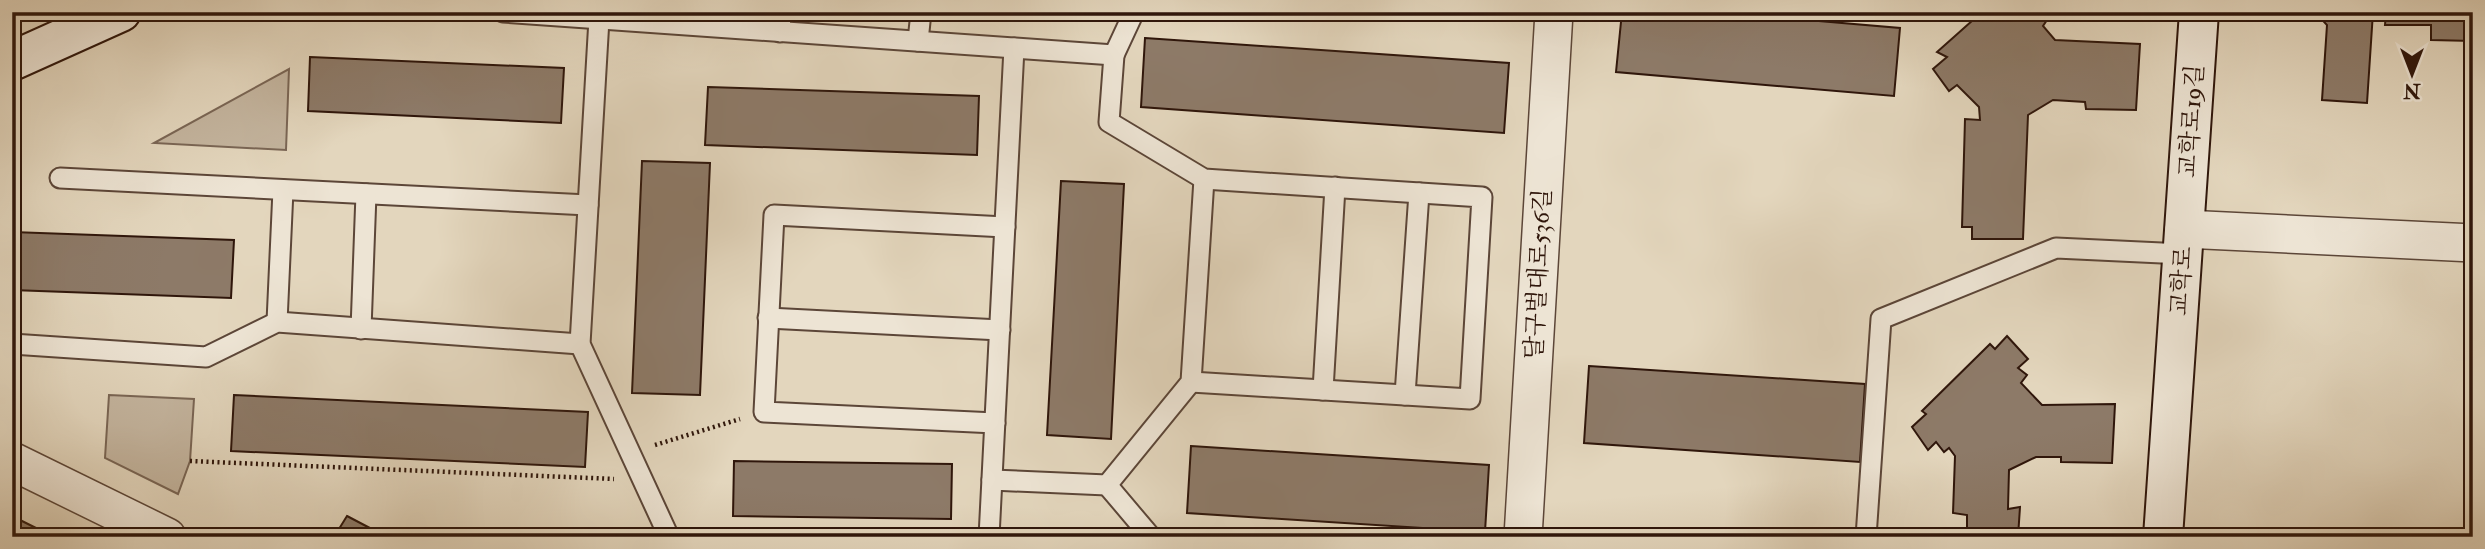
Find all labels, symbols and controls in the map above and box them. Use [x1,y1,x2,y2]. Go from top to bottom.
north arrow [2376,38,2446,108]
street label: 교학로19길 [2172,63,2211,179]
text: N [2403,78,2422,102]
street label: 달구벌대로536길 [1519,188,1558,360]
street label: 교학로 [2164,245,2199,317]

